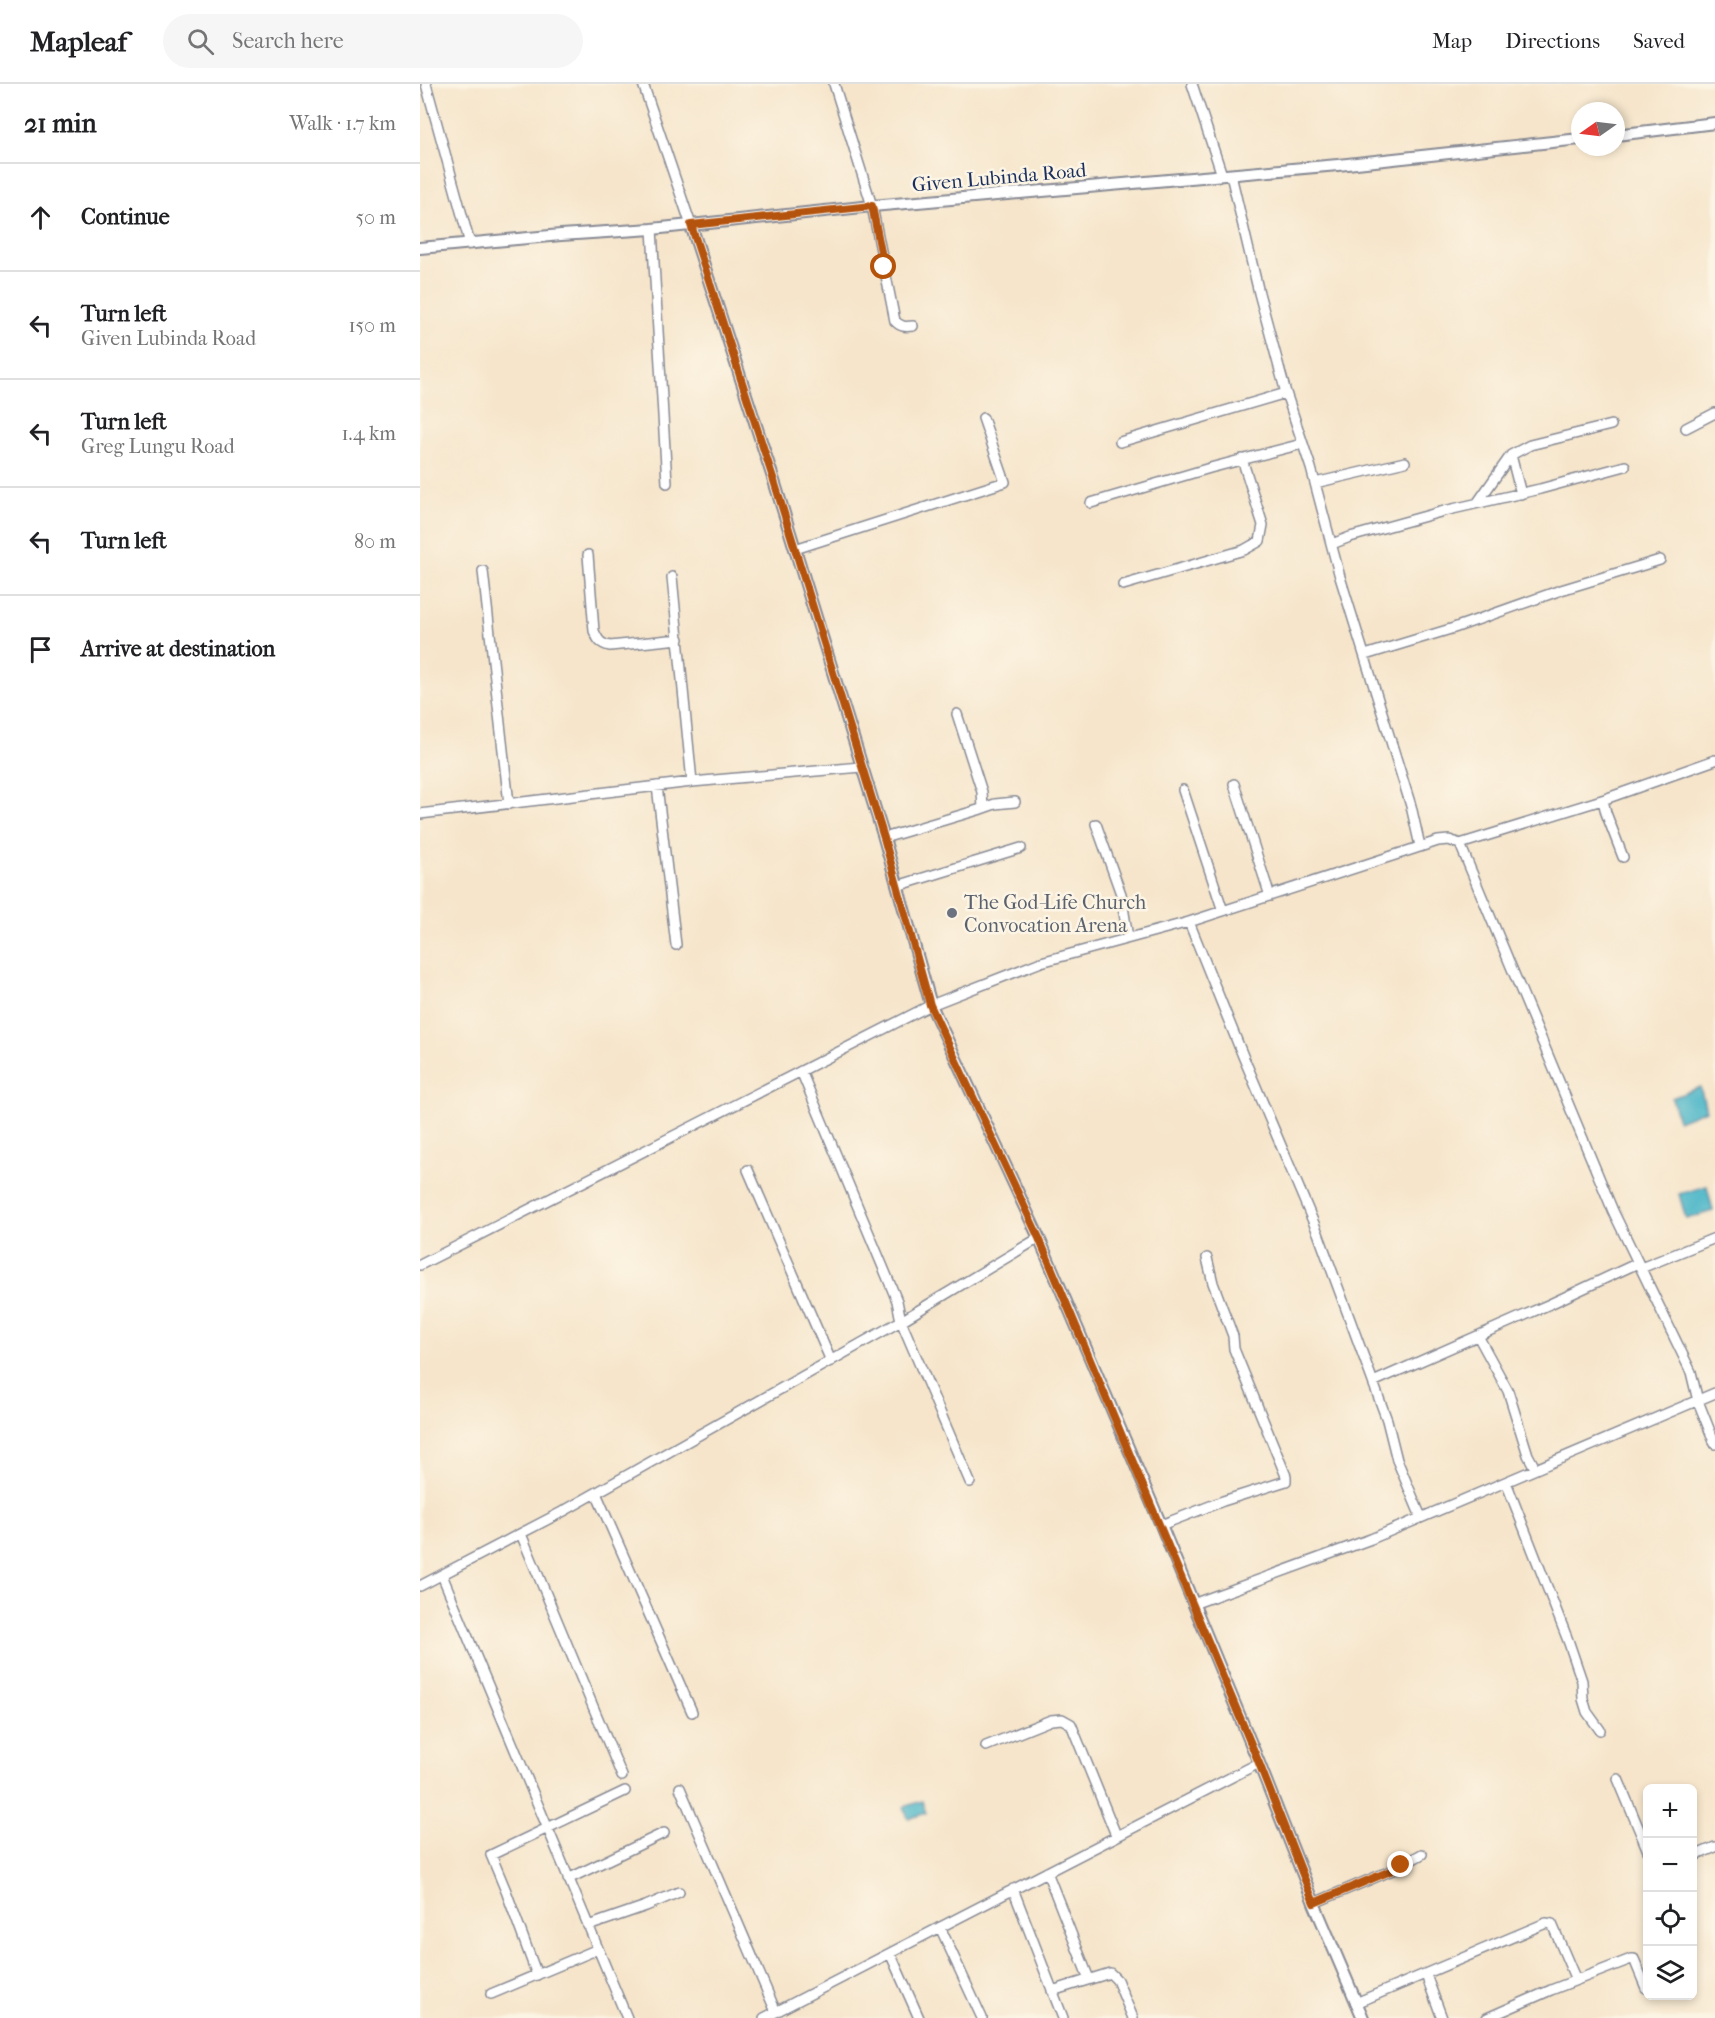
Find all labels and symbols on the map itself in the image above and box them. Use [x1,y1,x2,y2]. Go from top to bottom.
north arrow [1571,102,1625,156]
street label: Given Lubinda Road [911,158,1088,197]
route start [870,253,896,279]
place label: The God-Life Church Convocation Arena [964,891,1147,937]
marker: The God-Life Church Convocation Arena [945,906,959,920]
route end [1387,1851,1413,1877]

